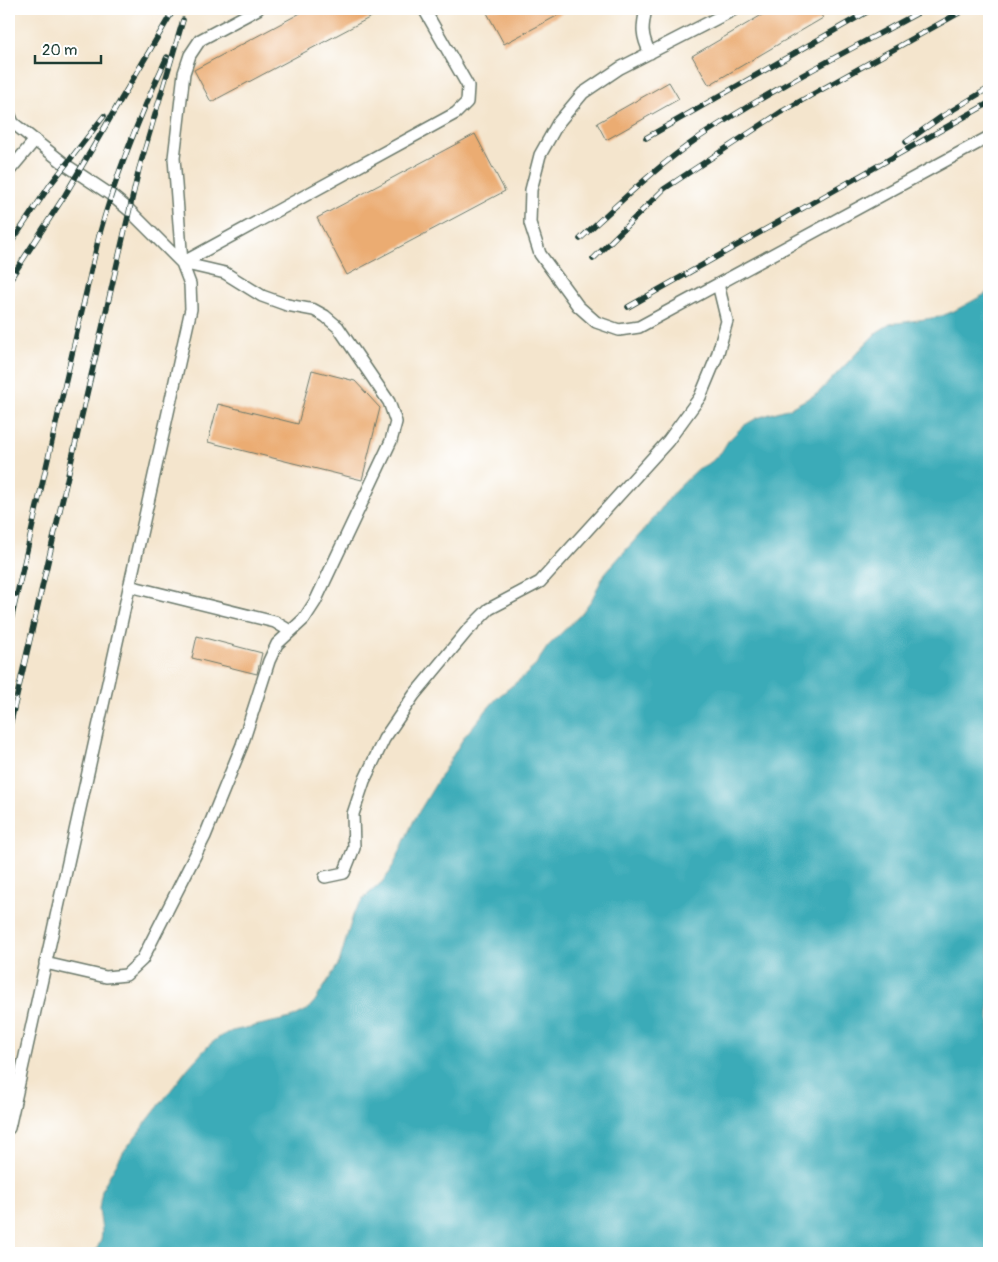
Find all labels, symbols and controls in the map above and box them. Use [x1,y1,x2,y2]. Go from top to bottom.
scale bar [35,32,101,64]
text: 20 m [42,41,77,60]

